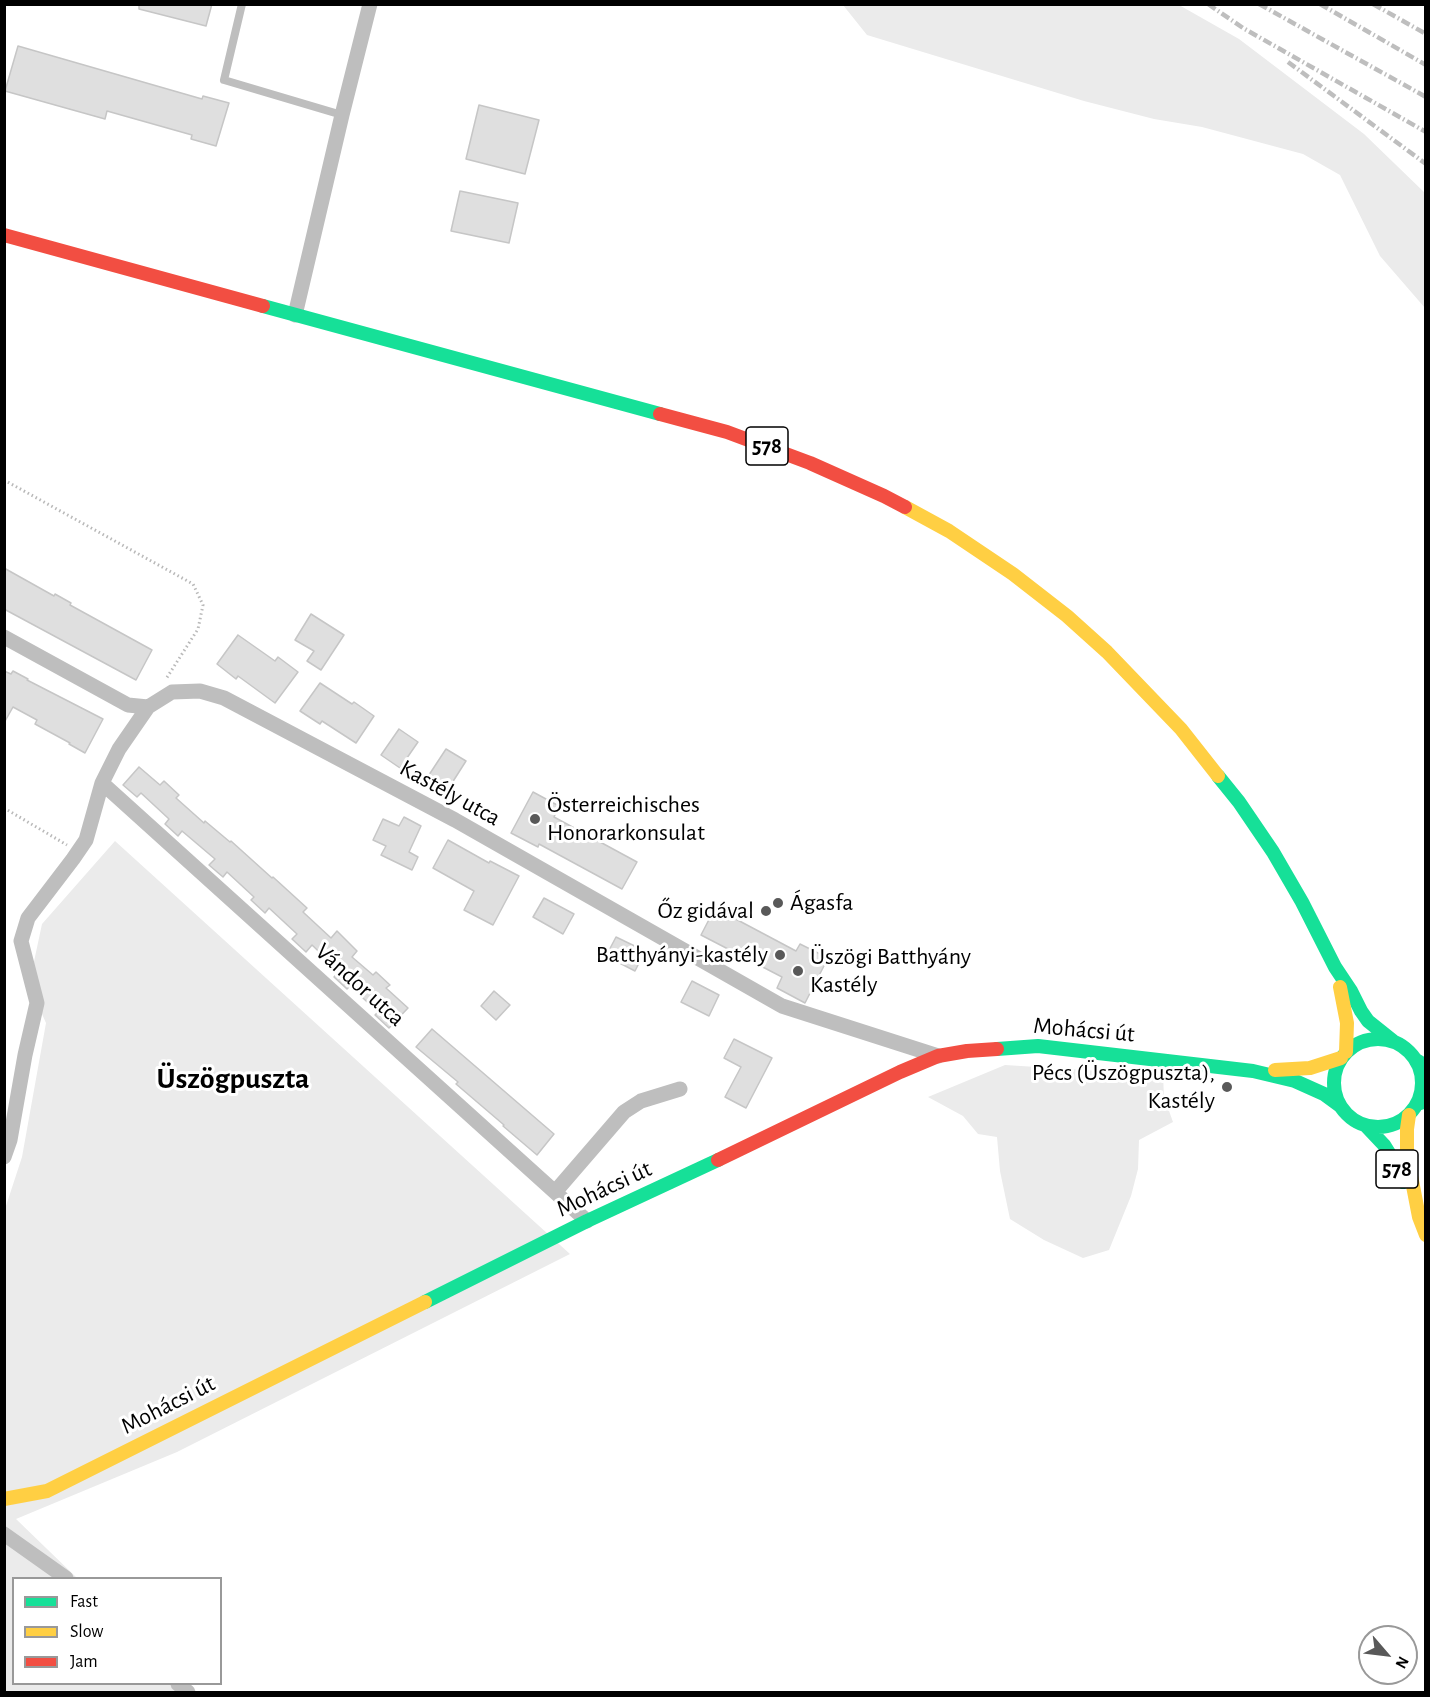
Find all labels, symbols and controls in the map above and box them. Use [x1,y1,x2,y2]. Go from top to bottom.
road number: 578 [746,427,788,465]
street label: Kastély utca [394,753,506,833]
place label: Österreichisches Honorarkonsulat [547,791,705,847]
marker: Österreichisches Honorarkonsulat [528,812,542,826]
place label: Ágasfa [790,889,853,917]
marker: Ágasfa [771,896,785,910]
place label: Őz gidával [657,897,754,925]
marker: Őz gidával [759,904,773,918]
street label: Vándor utca [309,937,411,1033]
place label: Batthyányi-kastély [596,941,768,969]
place label: Üszögi Batthyány Kastély [810,943,971,999]
marker: Batthyányi-kastély [773,948,787,962]
marker: Üszögi Batthyány Kastély [791,964,805,978]
street label: Mohácsi út [1032,1011,1136,1049]
place label: Pécs (Üszögpuszta), Kastély [1032,1059,1215,1115]
district label: Üszögpuszta [157,1061,309,1097]
marker: Pécs (Üszögpuszta), Kastély [1220,1080,1234,1094]
road number: 578 [1376,1150,1418,1188]
street label: Mohácsi út [552,1154,656,1224]
street label: Mohácsi út [116,1369,220,1441]
legend [12,1577,222,1685]
text: Fast [70,1593,98,1611]
text: Slow [70,1623,103,1641]
north arrow [1358,1625,1418,1685]
text: Jam [70,1653,98,1671]
text: N [1392,1654,1412,1671]

